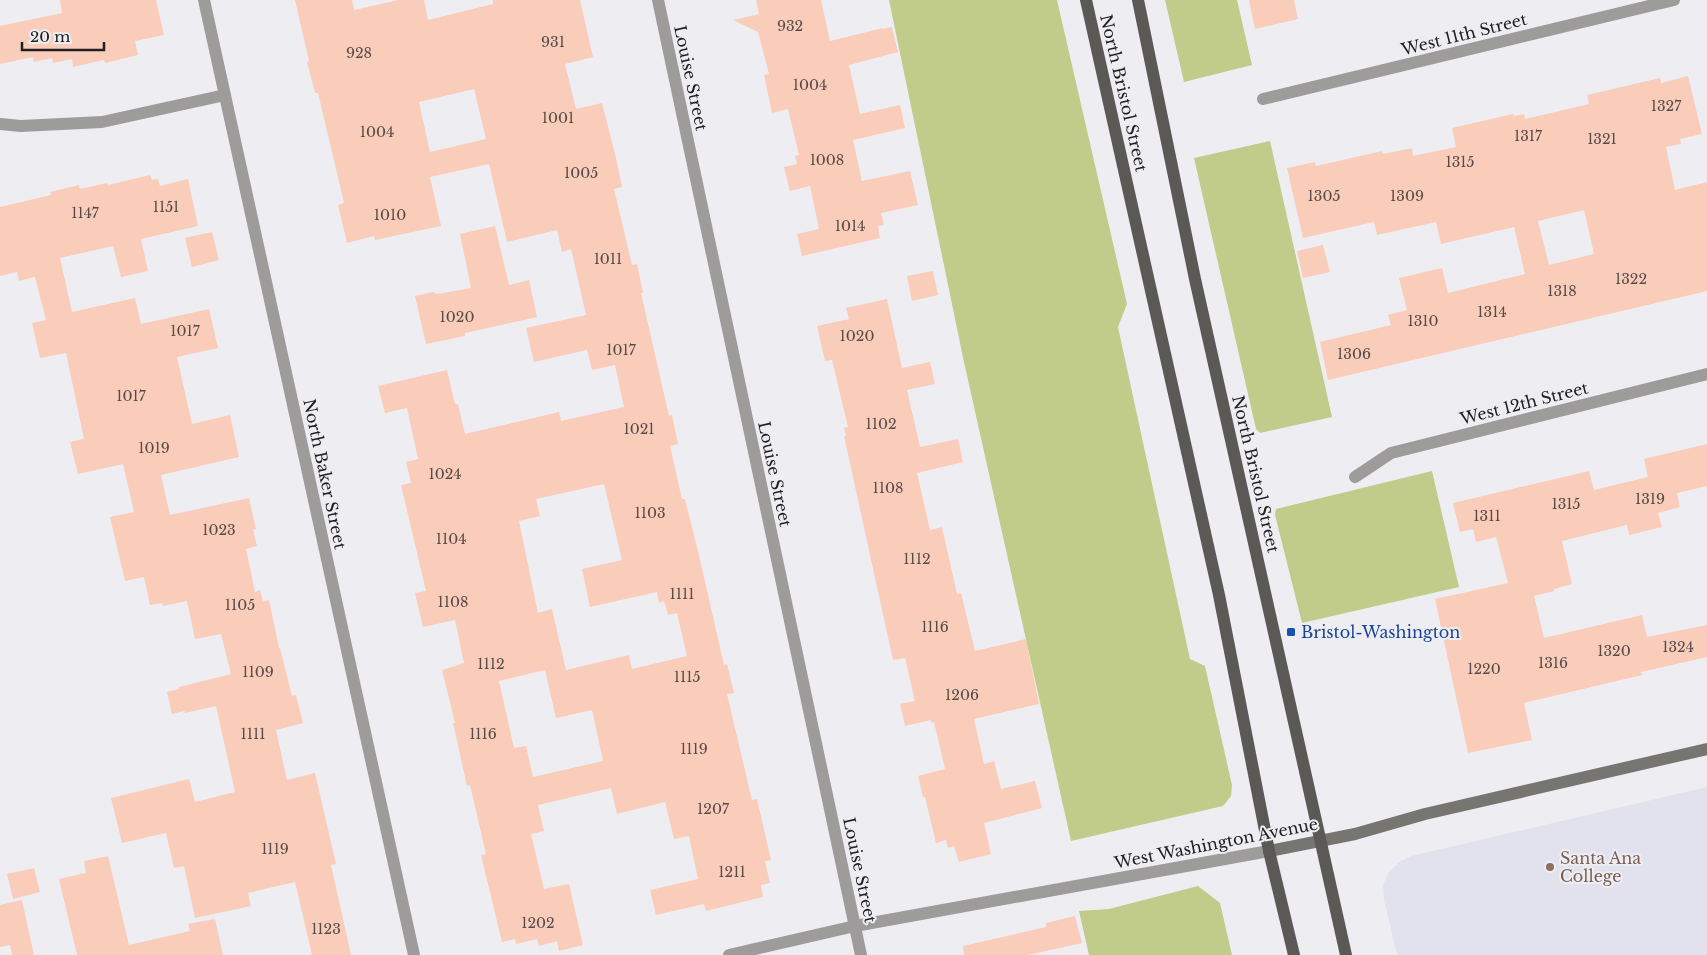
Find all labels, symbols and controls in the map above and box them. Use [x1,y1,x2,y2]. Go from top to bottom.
street label: West 11th Street [1398,9,1529,60]
street label: North Bristol Street [1096,12,1152,174]
house number: 932 [777,17,803,35]
scale bar [22,20,105,52]
street label: Louise Street [670,23,712,133]
text: 20 m [30,27,70,46]
house number: 931 [541,33,565,51]
house number: 928 [346,44,372,62]
house number: 1004 [793,76,827,94]
house number: 1327 [1651,97,1682,115]
house number: 1001 [542,109,574,127]
house number: 1004 [360,123,394,141]
house number: 1317 [1514,127,1543,145]
house number: 1321 [1587,130,1617,148]
house number: 1008 [810,151,844,169]
house number: 1315 [1445,153,1475,171]
house number: 1005 [564,164,598,182]
house number: 1305 [1308,187,1340,205]
house number: 1309 [1390,187,1424,205]
house number: 1151 [153,198,179,216]
house number: 1147 [71,204,100,222]
house number: 1010 [374,206,406,224]
house number: 1014 [835,217,865,235]
house number: 1011 [594,250,622,268]
house number: 1322 [1615,270,1647,288]
house number: 1318 [1547,282,1577,300]
house number: 1314 [1477,303,1507,321]
house number: 1020 [440,308,474,326]
house number: 1310 [1407,312,1439,330]
house number: 1017 [170,322,201,340]
house number: 1020 [840,327,874,345]
house number: 1017 [606,341,637,359]
house number: 1306 [1337,345,1371,363]
street label: West 12th Street [1457,377,1590,429]
house number: 1017 [116,387,147,405]
street label: North Bristol Street [1228,393,1284,555]
street label: North Baker Street [299,397,351,551]
house number: 1102 [865,415,897,433]
street label: Louise Street [754,419,796,529]
house number: 1021 [623,420,655,438]
house number: 1019 [138,439,170,457]
house number: 1024 [428,465,462,483]
house number: 1108 [873,479,903,497]
house number: 1319 [1635,490,1665,508]
house number: 1315 [1551,495,1581,513]
house number: 1103 [634,504,666,522]
house number: 1311 [1473,507,1501,525]
house number: 1023 [202,521,236,539]
house number: 1104 [436,530,466,548]
house number: 1112 [903,550,931,568]
house number: 1111 [670,585,694,603]
house number: 1108 [438,593,468,611]
house number: 1105 [225,596,255,614]
house number: 1116 [921,618,949,636]
place label: Bristol-Washington [1301,622,1460,642]
marker: Bristol-Washington [1285,626,1297,638]
house number: 1324 [1662,638,1694,656]
house number: 1320 [1597,642,1631,660]
house number: 1316 [1538,654,1568,672]
house number: 1112 [477,655,505,673]
house number: 1220 [1467,660,1501,678]
house number: 1109 [242,663,274,681]
house number: 1115 [674,668,700,686]
house number: 1206 [945,686,979,704]
house number: 1111 [241,725,265,743]
house number: 1116 [469,725,497,743]
house number: 1119 [680,740,708,758]
house number: 1207 [697,800,730,818]
street label: West Washington Avenue [1111,813,1320,873]
street label: Louise Street [839,815,881,925]
house number: 1119 [261,840,289,858]
place label: Santa Ana College [1560,848,1641,886]
marker: Santa Ana College [1544,861,1556,873]
house number: 1211 [718,863,746,881]
house number: 1202 [521,914,555,932]
house number: 1123 [311,920,341,938]

